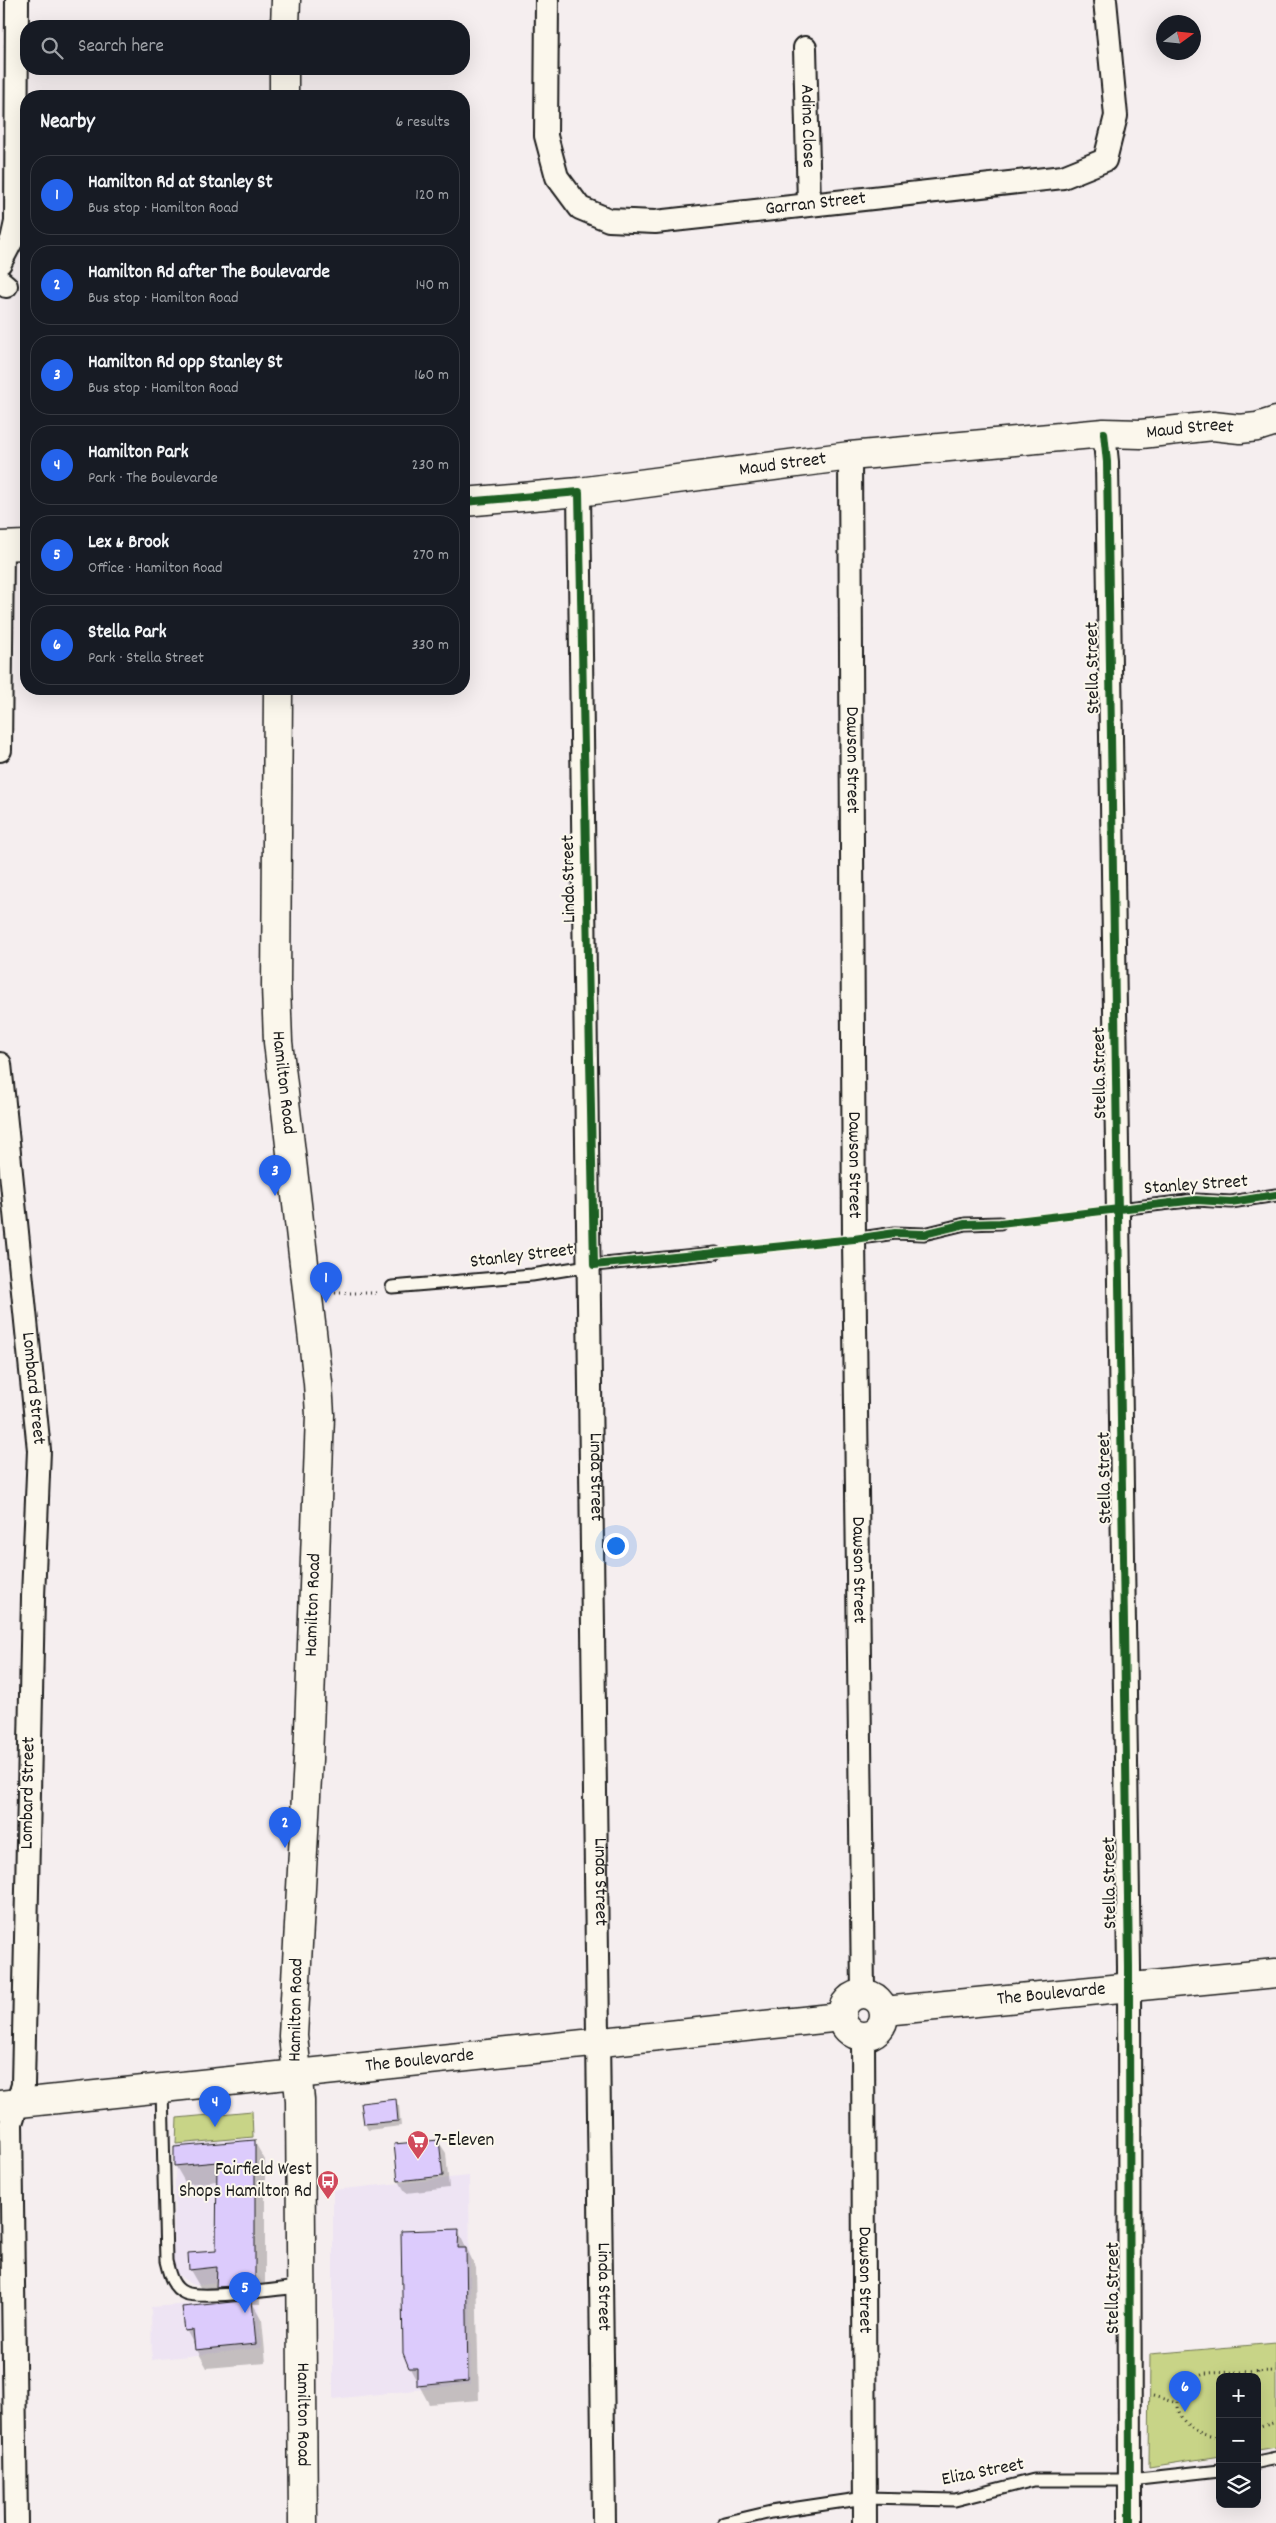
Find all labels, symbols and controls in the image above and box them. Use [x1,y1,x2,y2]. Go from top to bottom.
north arrow [1156,15,1201,60]
search box [20,20,470,75]
icon: search [38,34,66,62]
text: Search here [78,34,164,61]
street label: Adina Close [792,84,822,168]
text: Nearby [40,108,95,138]
text: 6 results [395,111,450,134]
text: Hamilton Rd at Stanley St [88,170,272,197]
text: 1 [55,184,59,207]
text: 120 m [415,184,449,207]
street label: Garran Street [764,185,867,223]
text: Bus stop · Hamilton Road [88,197,238,220]
text: Hamilton Rd after The Boulevarde [88,260,330,287]
text: 2 [54,274,61,297]
text: 140 m [415,274,449,297]
text: Bus stop · Hamilton Road [88,287,238,310]
text: Hamilton Rd opp Stanley St [88,350,283,377]
text: 3 [53,364,61,387]
text: 160 m [414,364,449,387]
text: Bus stop · Hamilton Road [88,377,238,400]
street label: Maud Street [1145,412,1235,447]
text: Hamilton Park [88,440,189,467]
street label: Maud Street [737,446,828,484]
text: 4 [54,454,60,477]
text: 230 m [412,454,449,477]
text: Park · The Boulevarde [88,467,218,490]
text: Lex & Brook [88,530,169,557]
text: 5 [53,544,61,567]
text: 270 m [413,544,449,567]
text: Office · Hamilton Road [88,557,222,580]
text: Stella Park [88,620,166,647]
street label: Stella Street [1080,622,1108,714]
text: 6 [53,634,61,657]
text: 330 m [411,634,449,657]
text: Park · Stella Street [88,647,204,670]
street label: Dawson Street [838,707,865,813]
street label: Linda Street [556,835,584,923]
street label: Stella Street [1087,1027,1115,1119]
street label: Hamilton Road [264,1031,302,1136]
street label: Dawson Street [840,1112,867,1218]
pin: 3 [259,1155,291,1196]
street label: Stanley Street [1143,1169,1249,1203]
street label: Stanley Street [469,1237,575,1277]
pin: 1 [310,1262,342,1303]
street label: Lombard Street [14,1331,52,1446]
street label: Linda Street [581,1432,609,1521]
street label: Stella Street [1092,1432,1120,1524]
street label: Dawson Street [844,1516,872,1624]
your location [603,1533,629,1559]
street label: Hamilton Road [299,1553,329,1657]
street label: Lombard Street [15,1736,43,1850]
pin: 2 [269,1807,301,1848]
street label: Linda Street [586,1837,614,1926]
street label: Stella Street [1097,1837,1125,1929]
street label: Hamilton Road [283,1958,311,2062]
street label: The Boulevarde [996,1976,1107,2013]
street label: The Boulevarde [364,2042,475,2080]
pin: 4 [199,2086,231,2127]
place label: 7-Eleven [434,2128,494,2155]
supermarket icon: 7-Eleven [406,2129,430,2160]
place label: Fairfield West Shops Hamilton Rd [179,2157,312,2206]
bus stop icon: Fairfield West Shops Hamilton Rd [316,2169,340,2200]
street label: Dawson Street [850,2227,878,2333]
street label: Stella Street [1101,2242,1128,2334]
street label: Linda Street [589,2243,617,2331]
pin: 5 [229,2272,261,2313]
street label: Hamilton Road [288,2362,316,2467]
pin: 6 [1169,2371,1201,2412]
map controls [1216,2373,1261,2508]
button: + [1216,2373,1261,2418]
button: − [1216,2418,1261,2463]
street label: Eliza Street [940,2452,1026,2494]
button: layers [1216,2463,1261,2508]

